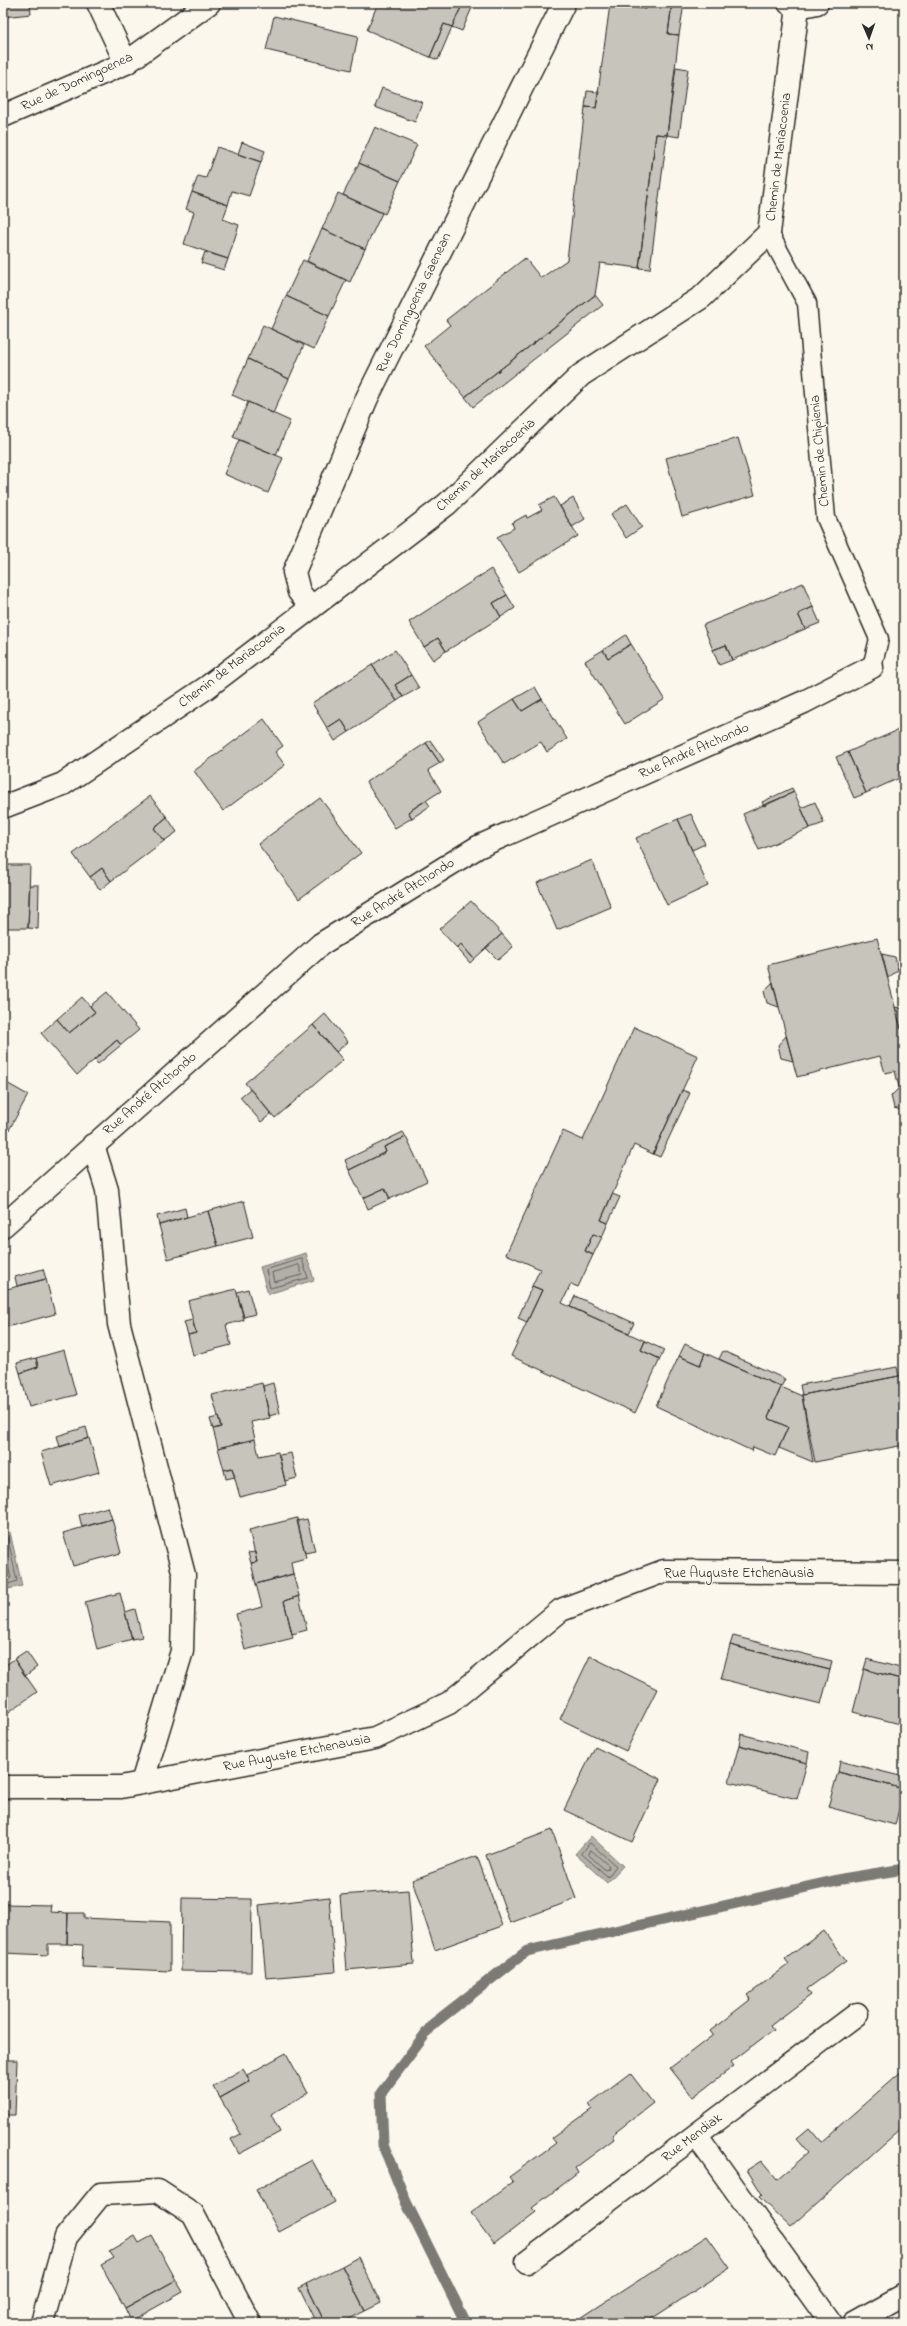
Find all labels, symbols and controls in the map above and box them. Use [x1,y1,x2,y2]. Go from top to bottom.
north arrow [849,18,889,58]
text: N [865,39,873,55]
street label: Rue de Domingoenea [17,47,137,118]
street label: Chemin de Mariacoenia [761,92,797,222]
street label: Rue Domingoenia Gaenean [371,229,458,377]
street label: Chemin de Chipienia [805,394,835,508]
street label: Chemin de Mariacoenia [432,413,540,517]
street label: Chemin de Mariacoenia [174,619,290,713]
street label: Rue André Atchondo [636,717,752,785]
street label: Rue André Atchondo [347,853,459,933]
street label: Rue André Atchondo [98,1047,202,1141]
street label: Rue Auguste Etchenausia [664,1563,814,1585]
street label: Rue Auguste Etchenausia [221,1728,373,1779]
street label: Rue Mendiak [657,2108,727,2168]

